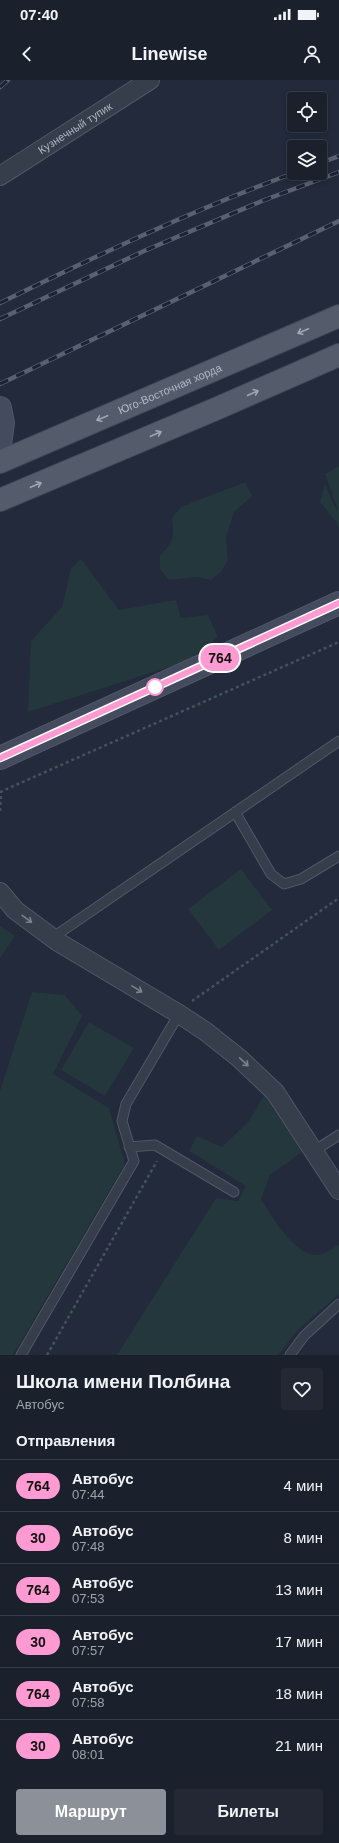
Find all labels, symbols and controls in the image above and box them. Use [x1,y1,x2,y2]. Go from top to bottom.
text: 07:40 [20,6,58,23]
icon: back [16,43,38,65]
icon: person [301,43,323,65]
text: Linewise [131,44,208,64]
map controls [287,92,327,180]
button: locate [287,92,327,132]
street label: Кузнечный тупик [36,100,114,156]
button: layers [287,140,327,180]
one-way arrow [298,328,310,336]
street label: Юго-Восточная хорда [116,361,224,416]
one-way arrow [247,389,259,396]
one-way arrow [96,415,108,422]
one-way arrow [149,430,161,438]
one-way arrow [30,480,42,488]
line badge: 764 [197,645,243,671]
text: 764 [208,650,232,666]
unlabelled marker [146,678,164,696]
one-way arrow [22,915,33,923]
one-way arrow [131,985,143,993]
one-way arrow [239,1058,249,1067]
button: heart [281,1368,323,1410]
text: Школа имени Полбина [16,1371,230,1392]
text: Автобус [16,1397,64,1412]
text: Отправления [16,1432,115,1449]
text: Автобус [72,1470,134,1487]
text: 4 мин [284,1477,323,1494]
text: 764 [26,1478,50,1494]
text: 07:44 [72,1487,105,1502]
text: Автобус [72,1522,134,1539]
text: 8 мин [284,1529,323,1546]
text: 30 [30,1530,46,1546]
text: 07:48 [72,1539,105,1554]
text: Автобус [72,1574,134,1591]
text: 13 мин [275,1581,323,1598]
text: 764 [26,1582,50,1598]
text: 07:53 [72,1591,105,1606]
text: Автобус [72,1626,134,1643]
text: 17 мин [275,1633,323,1650]
text: 30 [30,1634,46,1650]
text: 07:57 [72,1643,105,1658]
text: Автобус [72,1678,134,1695]
text: 18 мин [275,1685,323,1702]
text: 764 [26,1686,50,1702]
text: 07:58 [72,1695,105,1710]
text: Автобус [72,1730,134,1747]
text: 21 мин [275,1737,323,1754]
text: 30 [30,1738,46,1754]
text: 08:01 [72,1747,105,1762]
button: Маршрут [16,1789,166,1835]
button: Билеты [174,1789,323,1835]

